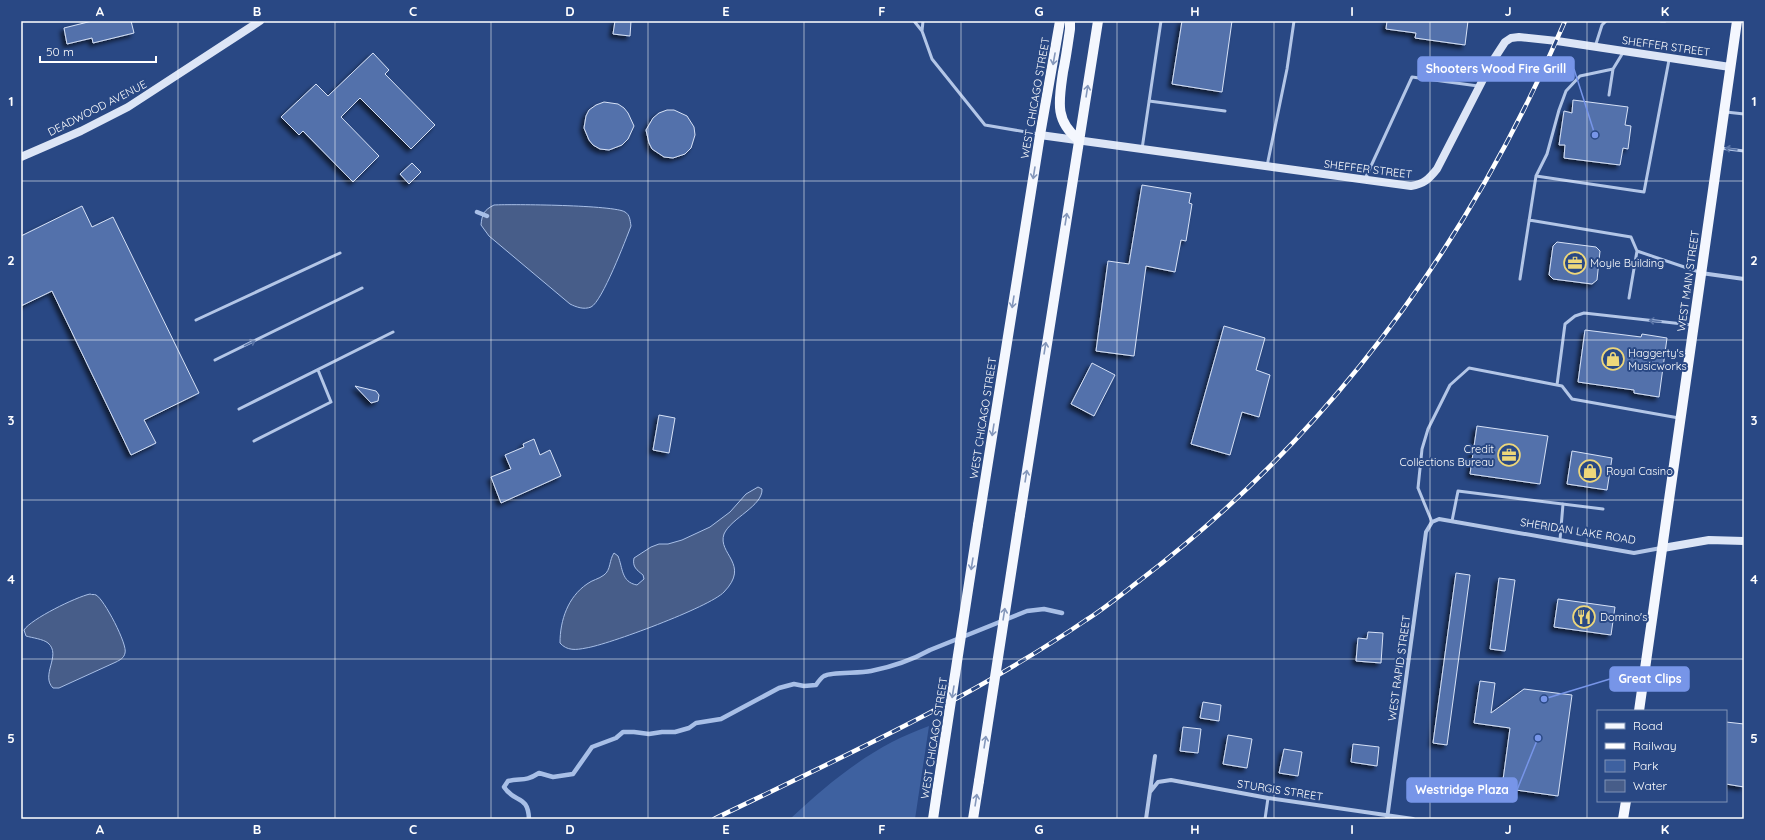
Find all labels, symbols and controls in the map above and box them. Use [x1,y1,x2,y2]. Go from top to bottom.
text: A [96,3,105,19]
text: B [253,3,261,19]
text: C [409,3,417,19]
text: D [565,3,575,19]
text: E [722,3,730,19]
text: F [878,3,886,19]
text: G [1034,3,1044,19]
text: H [1190,3,1200,19]
text: I [1350,3,1354,19]
text: J [1504,3,1512,19]
text: K [1661,3,1670,19]
street label: SHEFFER STREET [1621,33,1711,59]
street label: WEST CHICAGO STREET [1017,36,1053,160]
scale bar [40,38,156,64]
text: 50 m [46,44,74,59]
one-way arrow [1049,53,1057,66]
callout: Shooters Wood Fire Grill [1418,57,1574,81]
text: Shooters Wood Fire Grill [1426,61,1566,76]
street label: DEADWOOD AVENUE [45,77,149,139]
one-way arrow [1083,85,1091,98]
text: 1 [8,93,14,109]
text: 1 [1751,93,1757,109]
one-way arrow [1725,145,1738,153]
street label: SHEFFER STREET [1323,157,1413,181]
one-way arrow [1030,166,1038,179]
one-way arrow [1062,213,1070,226]
street label: WEST MAIN STREET [1674,229,1702,332]
office icon: Moyle Building [1562,250,1588,276]
text: 2 [7,252,15,268]
text: 2 [1750,252,1758,268]
place label: Moyle Building [1590,256,1664,270]
one-way arrow [1009,295,1017,308]
one-way arrow [1649,317,1662,325]
one-way arrow [244,339,256,346]
one-way arrow [1041,342,1049,355]
shop icon: Haggerty's Musicworks [1600,346,1626,372]
place label: Haggerty's Musicworks [1628,346,1687,373]
street label: WEST CHICAGO STREET [966,356,1000,480]
text: 3 [8,412,15,428]
text: 3 [1751,412,1758,428]
one-way arrow [989,423,997,436]
place label: Credit Collections Bureau [1400,442,1494,469]
office icon: Credit Collections Bureau [1496,442,1522,468]
shop icon: Royal Casino [1577,458,1603,484]
place label: Royal Casino [1606,464,1673,478]
one-way arrow [1022,470,1030,483]
street label: SHERIDAN LAKE ROAD [1519,515,1637,547]
one-way arrow [968,557,976,570]
text: 4 [7,571,15,587]
text: 4 [1750,571,1758,587]
restaurant icon: Domino's [1571,604,1597,630]
one-way arrow [1001,608,1009,621]
place label: Domino's [1600,610,1647,624]
street label: WEST RAPID STREET [1385,614,1413,722]
callout: Great Clips [1610,667,1689,691]
text: Great Clips [1618,671,1682,686]
street label: WEST CHICAGO STREET [917,676,951,800]
one-way arrow [949,686,957,699]
legend [1597,710,1727,802]
text: Road [1633,718,1663,733]
text: 5 [7,730,15,746]
text: 5 [1750,730,1758,746]
one-way arrow [981,736,989,749]
text: Railway [1633,738,1677,753]
text: Park [1633,758,1658,773]
street label: STURGIS STREET [1236,776,1324,804]
callout: Westridge Plaza [1407,778,1517,802]
text: Water [1633,778,1668,793]
text: Westridge Plaza [1415,782,1509,797]
one-way arrow [972,794,980,807]
text: A [96,821,105,837]
text: B [253,821,261,837]
text: C [409,821,417,837]
text: D [565,821,575,837]
text: E [722,821,730,837]
text: F [878,821,886,837]
text: G [1034,821,1044,837]
text: H [1190,821,1200,837]
text: I [1350,821,1354,837]
text: J [1504,821,1512,837]
text: K [1661,821,1670,837]

